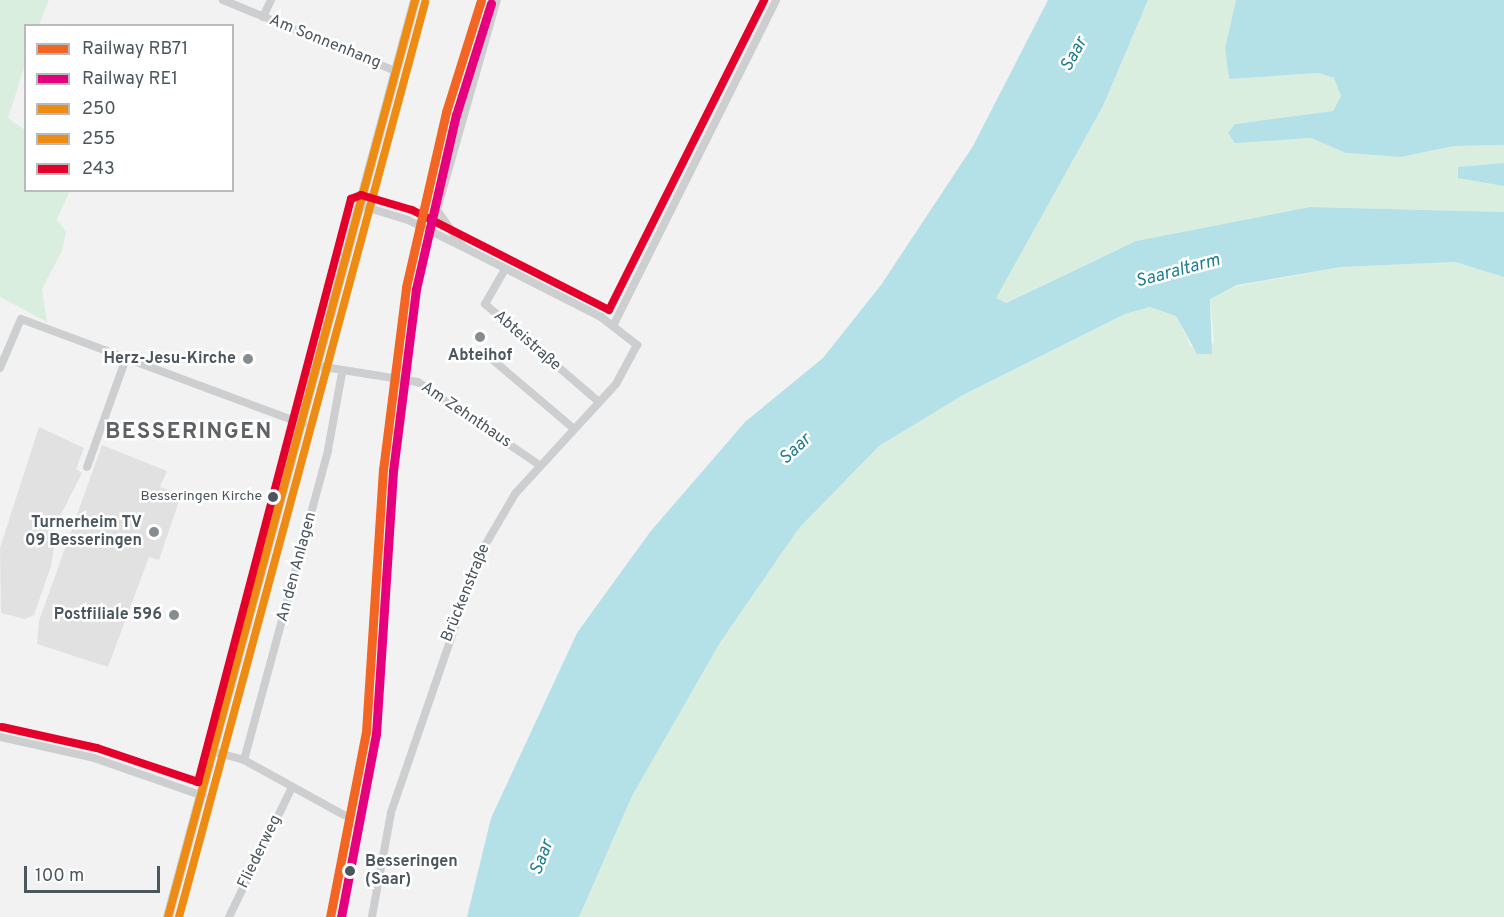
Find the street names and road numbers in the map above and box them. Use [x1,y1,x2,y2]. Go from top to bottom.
street label: Am Sonnenhang [266,11,384,73]
street label: Abteistraße [489,307,565,375]
street label: Am Zehnthaus [417,378,515,452]
street label: An den Anlagen [273,510,321,624]
street label: Brückenstraße [438,541,494,645]
street label: Fliederweg [234,812,286,892]

